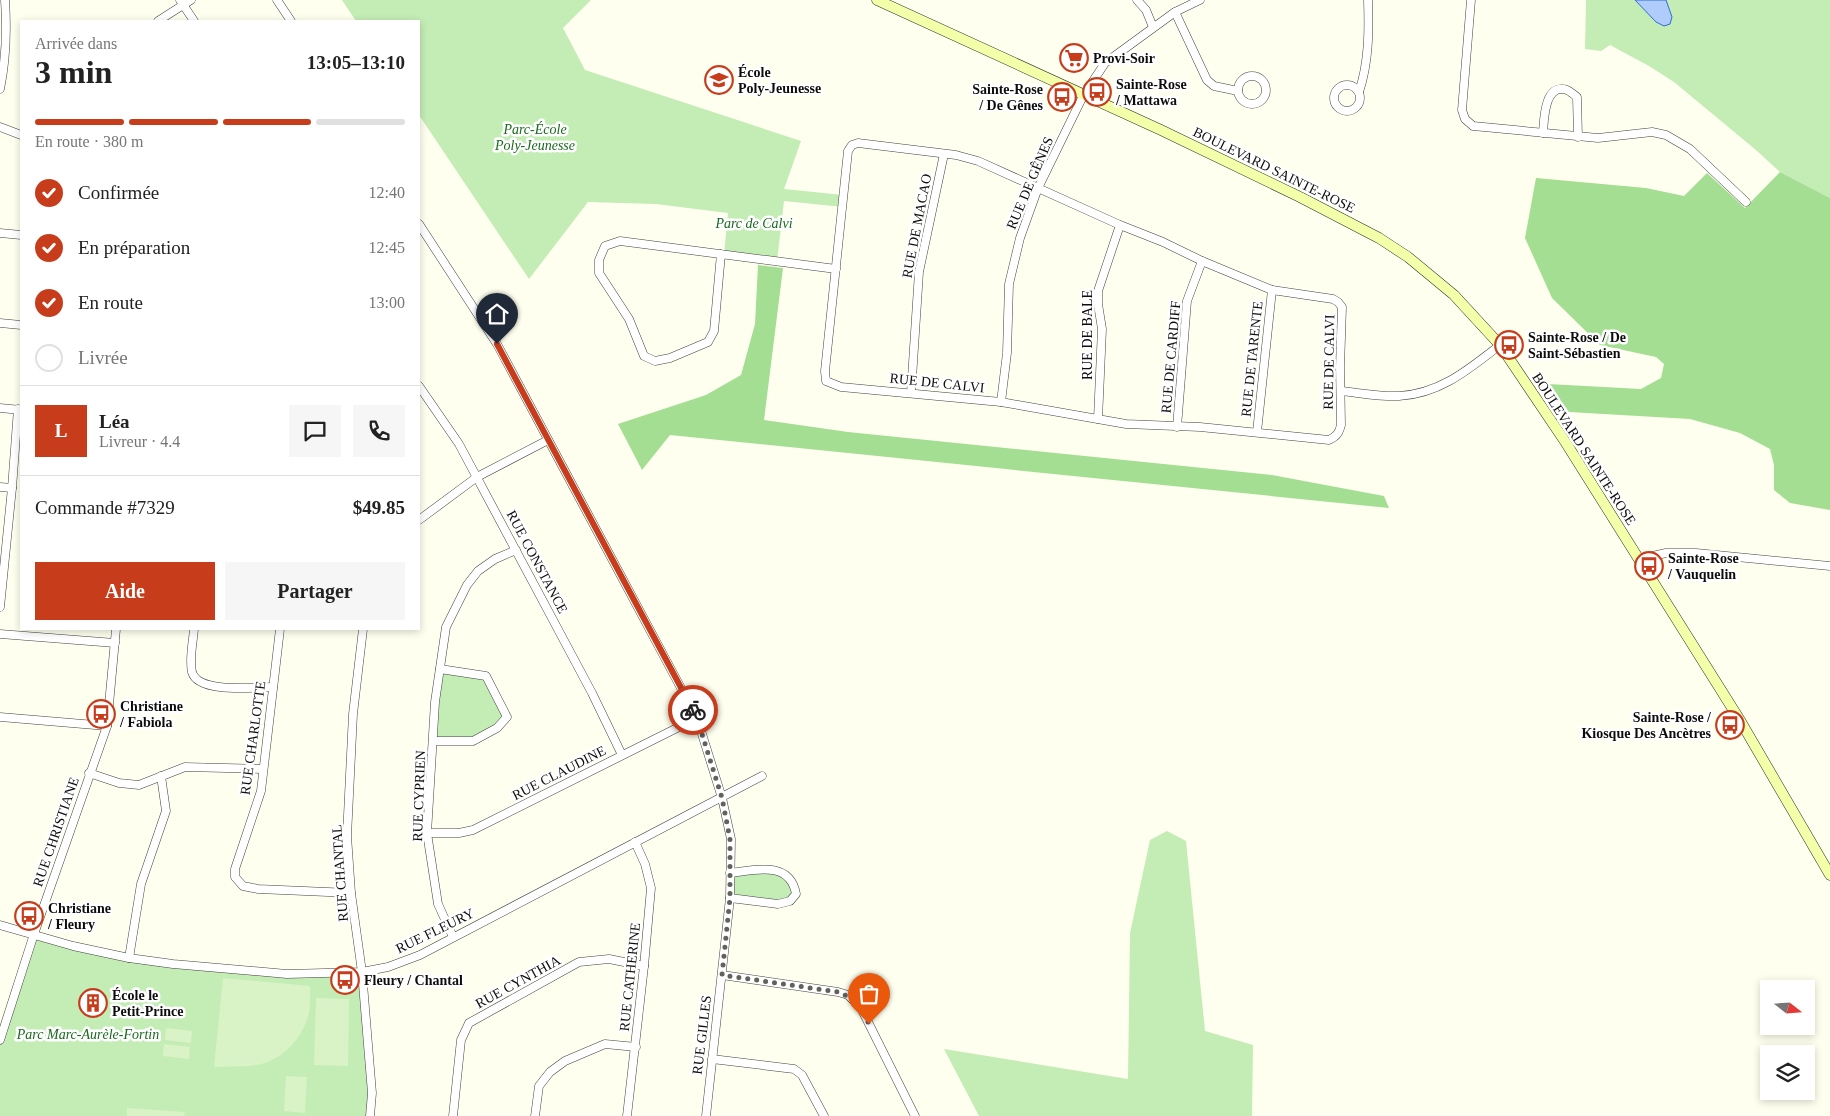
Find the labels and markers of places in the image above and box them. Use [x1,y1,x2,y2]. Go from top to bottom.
supermarket icon: Provi-Soir [1059,43,1089,73]
place label: Provi-Soir [1093,51,1155,66]
place label: École Poly-Jeunesse [738,64,821,96]
school or university icon: École Poly-Jeunesse [704,65,734,95]
bus stop icon: Sainte-Rose / Mattawa [1082,77,1112,107]
place label: Sainte-Rose / Mattawa [1115,77,1187,108]
place label: Sainte-Rose / De Gênes [972,82,1044,113]
bus stop icon: Sainte-Rose / De Gênes [1047,82,1077,112]
pin [476,293,518,344]
bus stop icon: Sainte-Rose / De Saint-Sébastien [1494,330,1524,360]
place label: Sainte-Rose / De Saint-Sébastien [1528,330,1626,361]
bus stop icon: Sainte-Rose / Vauquelin [1634,551,1664,581]
place label: Sainte-Rose / Vauquelin [1667,551,1739,582]
bus stop icon: Christiane / Fabiola [86,699,116,729]
place label: Christiane / Fabiola [119,699,183,730]
place label: Sainte-Rose / Kiosque Des Ancètres [1581,710,1712,741]
bus stop icon: Sainte-Rose / Kiosque Des Ancètres [1715,710,1745,740]
bus stop icon: Christiane / Fleury [14,901,44,931]
place label: Christiane / Fleury [47,901,111,932]
bus stop icon: Fleury / Chantal [330,965,360,995]
place label: Fleury / Chantal [364,973,463,988]
pin [848,973,890,1024]
place label: École le Petit-Prince [112,987,184,1019]
building icon: École le Petit-Prince [78,988,108,1018]

